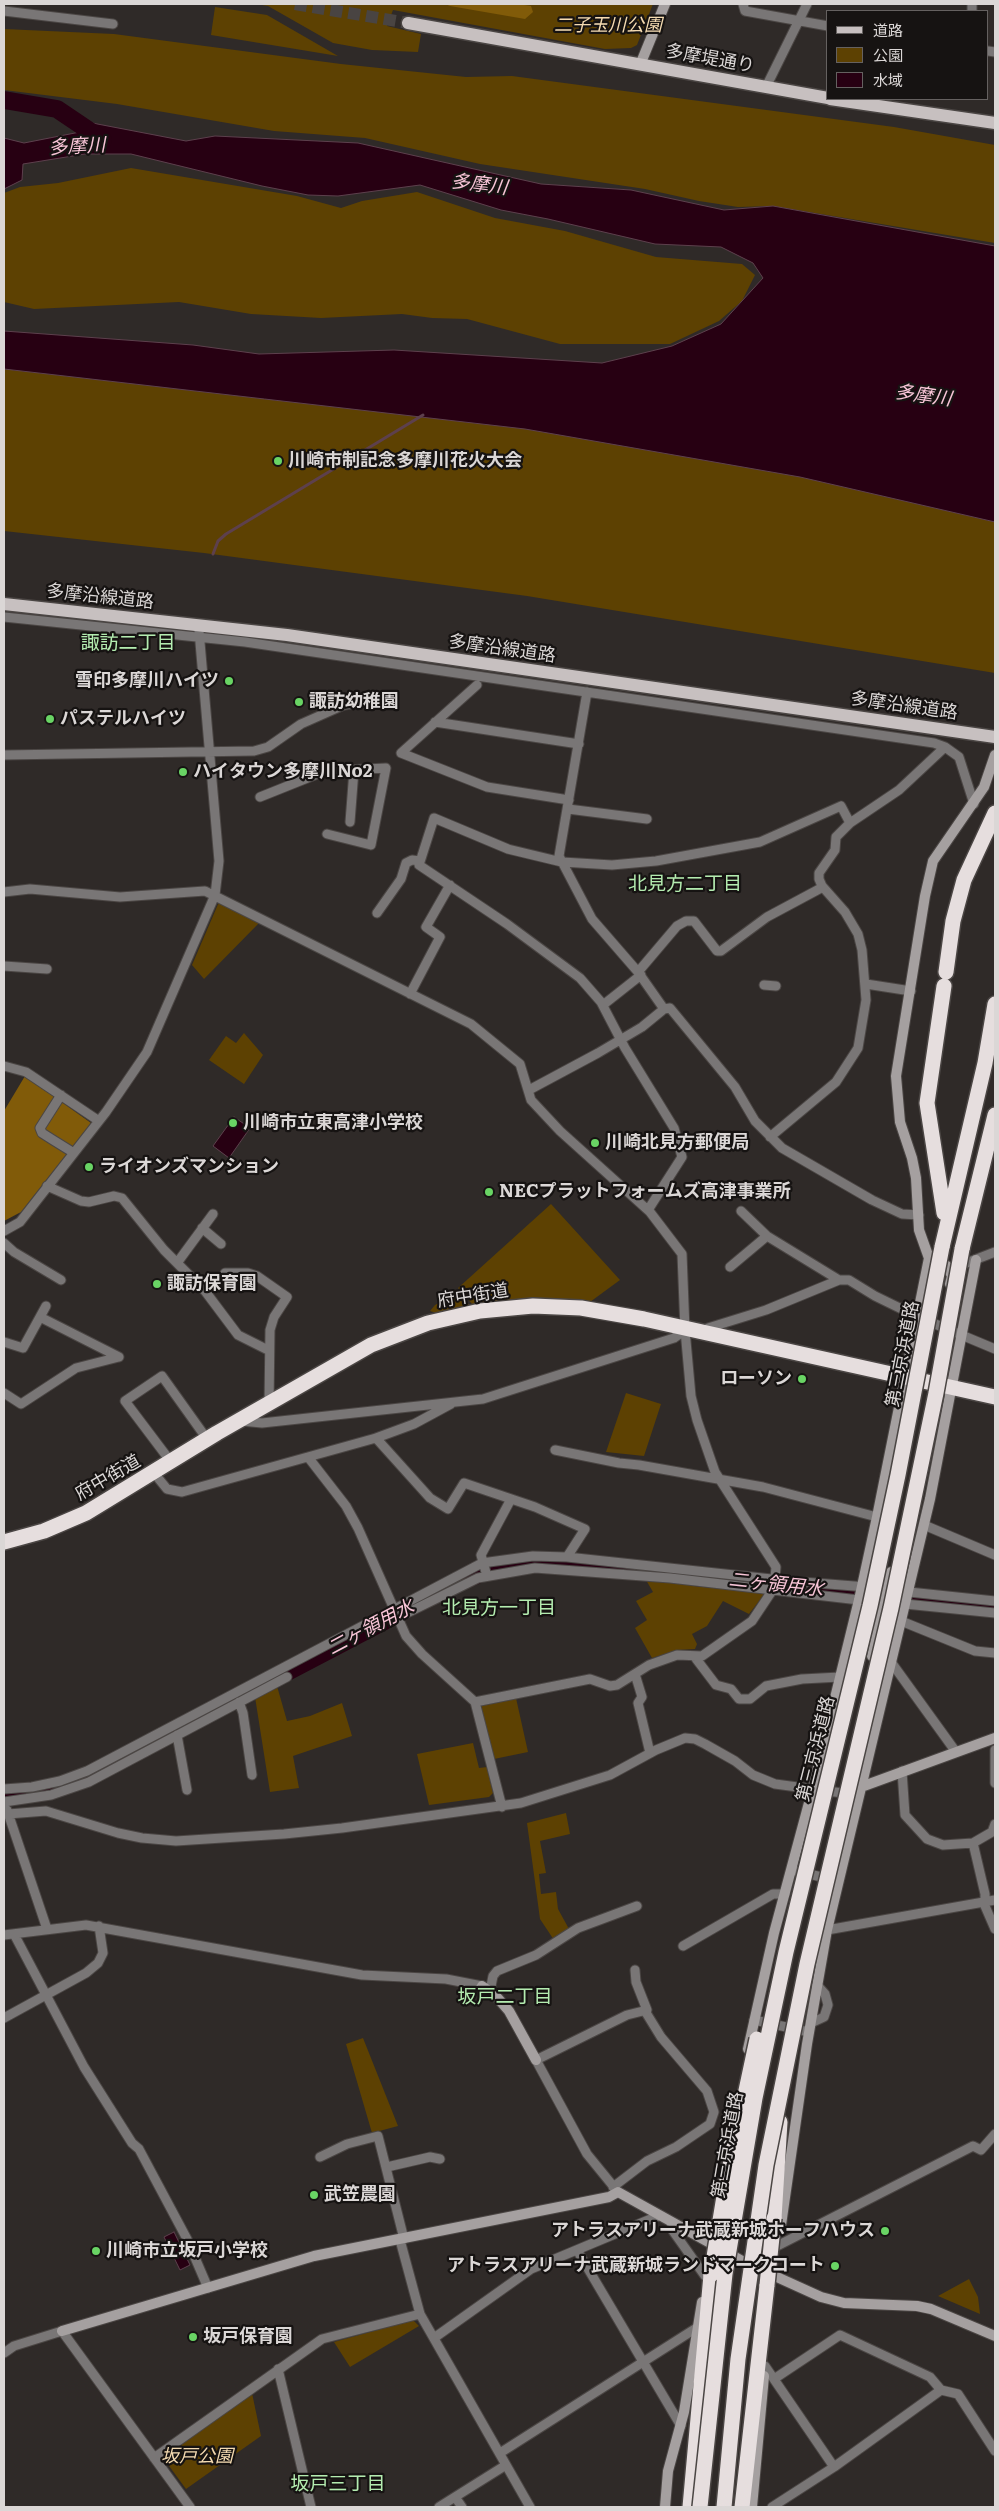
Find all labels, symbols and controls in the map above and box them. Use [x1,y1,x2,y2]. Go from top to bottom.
legend [826,10,989,100]
park label: 二子玉川公園 [554,15,662,37]
text: 道路 [873,18,903,41]
street label: 多摩堤通り [664,41,756,77]
text: 公園 [873,43,903,66]
text: 水域 [873,68,903,91]
water label: 多摩川 [48,134,106,160]
water label: 多摩川 [449,170,509,200]
water label: 多摩川 [893,381,953,411]
place label: 川崎市制記念多摩川花火大会 [288,450,522,472]
marker: 川崎市制記念多摩川花火大会 [272,455,284,467]
street label: 多摩沿線道路 [45,581,155,613]
street label: 多摩沿線道路 [447,631,557,667]
district label: 諏訪二丁目 [81,632,175,654]
place label: 雪印多摩川ハイツ [75,670,219,692]
marker: 雪印多摩川ハイツ [223,675,235,687]
street label: 多摩沿線道路 [849,688,959,724]
place label: 諏訪幼稚園 [309,691,399,713]
marker: 諏訪幼稚園 [293,696,305,708]
place label: パステルハイツ [60,708,186,730]
marker: パステルハイツ [44,713,56,725]
place label: ハイタウン多摩川No2 [193,761,372,783]
marker: ハイタウン多摩川No2 [177,766,189,778]
district label: 北見方二丁目 [628,873,742,895]
place label: 川崎市立東高津小学校 [243,1112,423,1134]
marker: 川崎市立東高津小学校 [227,1117,239,1129]
place label: 川崎北見方郵便局 [605,1132,749,1154]
marker: 川崎北見方郵便局 [589,1137,601,1149]
place label: ライオンズマンション [99,1156,279,1178]
marker: ライオンズマンション [83,1161,95,1173]
place label: NECプラットフォームズ高津事業所 [499,1181,791,1203]
marker: NECプラットフォームズ高津事業所 [483,1186,495,1198]
place label: 諏訪保育園 [167,1273,257,1295]
marker: 諏訪保育園 [151,1278,163,1290]
street label: 府中街道 [436,1280,510,1312]
street label: 第三京浜道路 [882,1299,924,1409]
place label: ローソン [720,1368,792,1390]
marker: ローソン [796,1373,808,1385]
street label: 府中街道 [71,1451,145,1505]
water label: 二ヶ領用水 [728,1569,824,1601]
water label: 二ヶ領用水 [324,1596,418,1660]
district label: 北見方一丁目 [442,1597,556,1619]
street label: 第三京浜道路 [792,1694,840,1804]
district label: 坂戸二丁目 [458,1986,552,2008]
street label: 第三京浜道路 [708,2090,748,2200]
place label: 武笠農園 [324,2184,396,2206]
marker: 武笠農園 [308,2189,320,2201]
place label: アトラスアリーナ武蔵新城ホーフハウス [551,2220,875,2242]
marker: アトラスアリーナ武蔵新城ホーフハウス [879,2225,891,2237]
place label: 川崎市立坂戸小学校 [106,2240,268,2262]
marker: 川崎市立坂戸小学校 [90,2245,102,2257]
place label: アトラスアリーナ武蔵新城ランドマークコート [447,2255,825,2277]
marker: アトラスアリーナ武蔵新城ランドマークコート [829,2260,841,2272]
place label: 坂戸保育園 [203,2326,293,2348]
marker: 坂戸保育園 [187,2331,199,2343]
park label: 坂戸公園 [161,2446,233,2468]
district label: 坂戸三丁目 [291,2473,385,2495]

